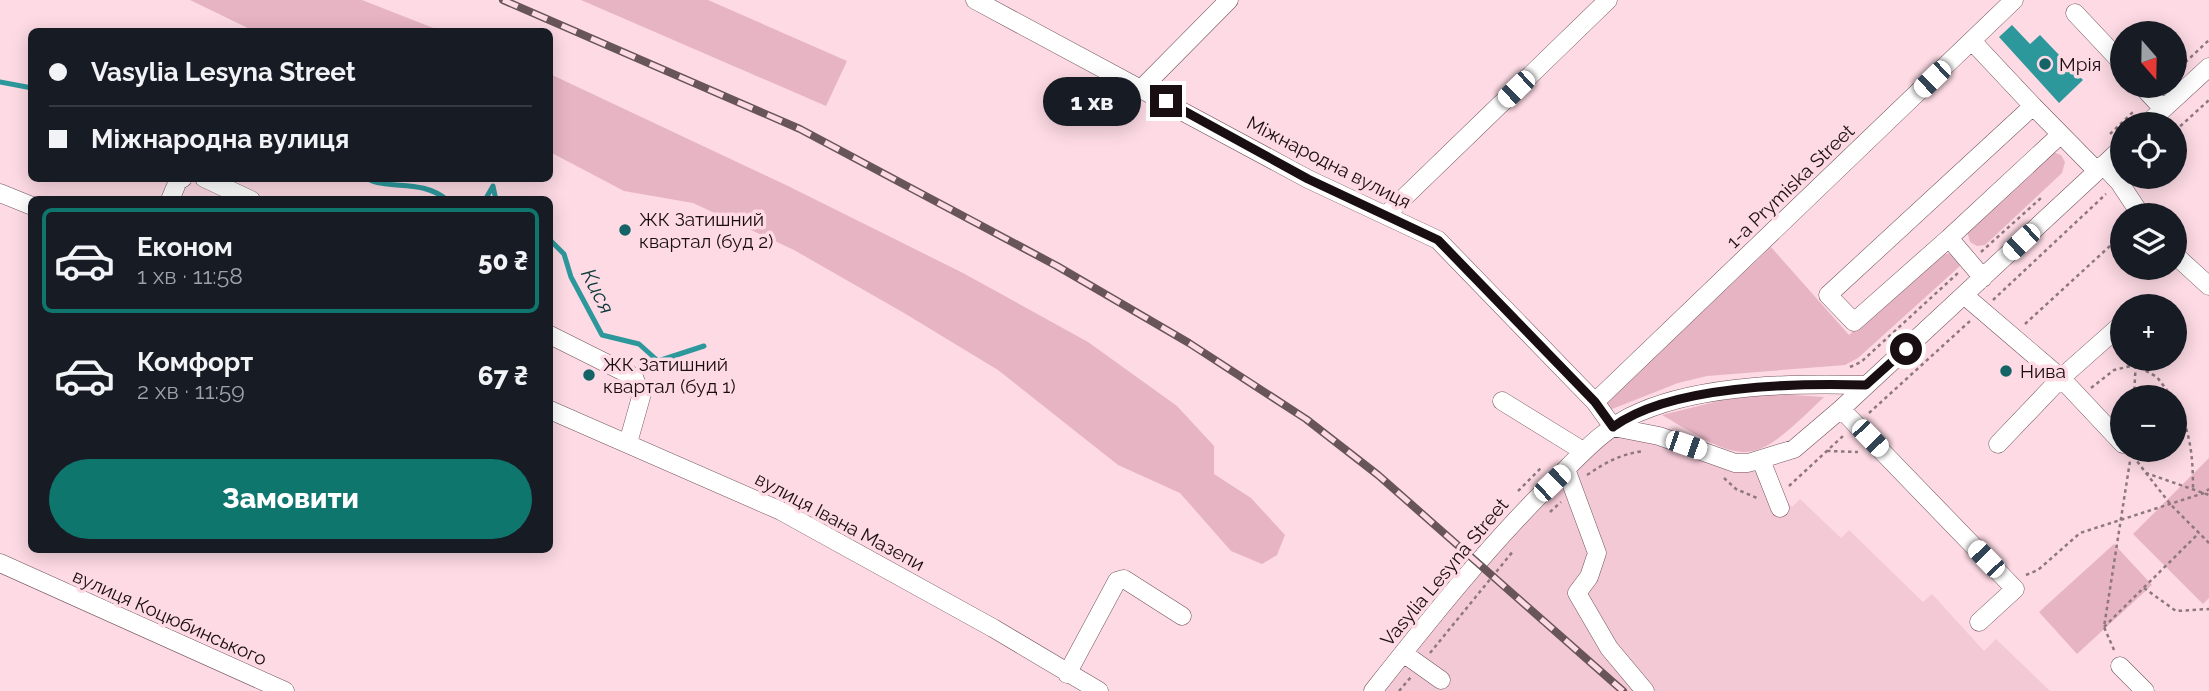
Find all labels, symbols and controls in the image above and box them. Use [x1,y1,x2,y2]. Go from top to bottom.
north arrow [2110,21,2188,98]
map controls [2110,21,2187,462]
place label: Мрія [2059,53,2101,75]
marker: Мрія [2037,56,2053,72]
text: Vasylia Lesyna Street [91,57,356,87]
car [1910,57,1955,101]
car [1494,67,1539,111]
callout: 1 хв [1044,76,1142,126]
route end [1150,85,1182,117]
text: 1 хв [1070,88,1114,115]
street label: Міжнародна вулиця [1243,111,1415,213]
button: locate [2110,112,2187,189]
street label: 1-a Prymiska Street [1722,119,1859,252]
text: Міжнародна вулиця [91,124,349,154]
button: layers [2110,203,2187,280]
place label: ЖК Затишний квартал (буд 2) [639,208,773,252]
car [1999,220,2044,264]
marker: ЖК Затишний квартал (буд 2) [617,222,633,238]
icon: car [53,229,116,292]
text: Економ [137,232,233,262]
text: 50 ₴ [478,246,528,276]
text: 1 хв · 11:58 [137,262,243,289]
water label: Кися [576,264,620,318]
button: + [2110,294,2187,371]
route start [1890,333,1922,365]
icon: car [53,344,116,407]
text: Комфорт [137,347,253,377]
place label: ЖК Затишний квартал (буд 1) [603,353,736,397]
place label: Нива [2020,360,2066,382]
text: 67 ₴ [478,361,528,391]
marker: Нива [1998,363,2014,379]
marker: ЖК Затишний квартал (буд 1) [581,367,597,383]
text: 2 хв · 11:59 [137,377,245,404]
button: − [2110,385,2187,462]
car [1848,416,1893,460]
car [1663,428,1710,462]
button: Замовити [49,459,532,539]
car [1530,461,1575,505]
street label: вулиця Івана Мазепи [752,467,928,575]
street label: Vasylia Lesyna Street [1376,493,1513,650]
car [1964,537,2009,581]
street label: вулиця Коцюбинського [70,564,270,670]

